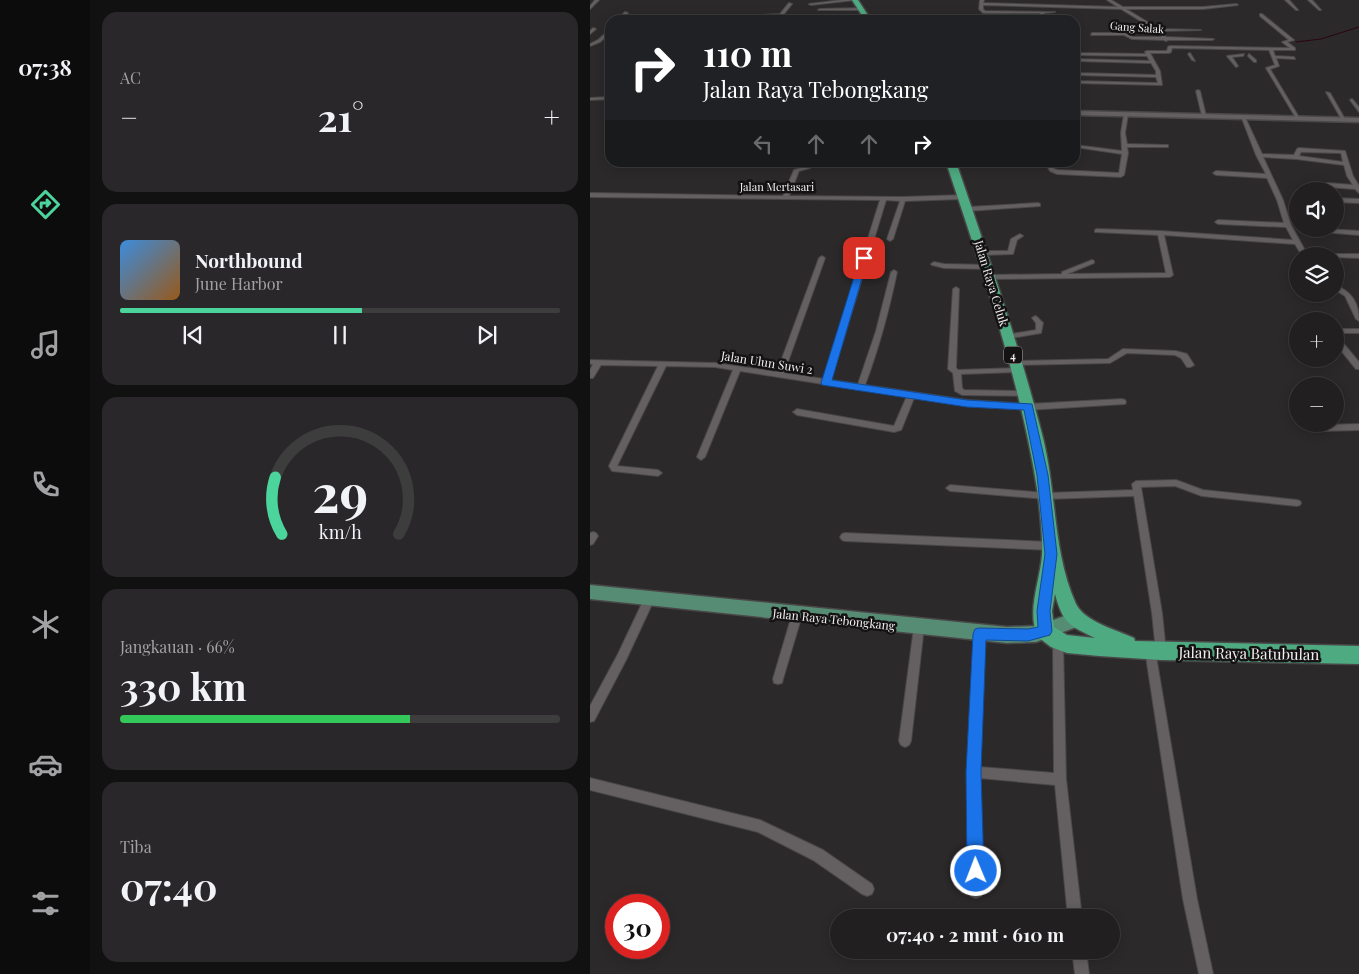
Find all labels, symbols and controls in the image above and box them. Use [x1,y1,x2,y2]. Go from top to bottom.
street label: Gang Salak [1109,18,1165,36]
text: 110 m [703,29,792,76]
icon: right [620,35,685,100]
text: 07:38 [18,52,72,82]
text: AC [120,67,141,88]
text: Jalan Raya Tebongkang [703,74,928,104]
text: 21° [318,91,364,142]
text: − [120,98,138,135]
text: + [544,98,560,135]
icon: left [749,130,777,158]
icon: ahead [802,130,830,158]
icon: ahead [855,130,883,158]
icon: right [908,130,936,158]
street label: Jalan Mertasari [739,179,814,194]
map controls [1289,182,1344,432]
button: sound [1289,182,1344,237]
icon: directions [28,187,63,222]
pin [843,237,885,279]
street label: Jalan Raya Celuk [971,237,1013,328]
icon: arrive [850,244,878,272]
text: Northbound [195,247,303,273]
button: layers [1289,247,1344,302]
text: June Harbor [195,273,283,294]
button: + [1289,312,1344,367]
icon: previous [179,321,207,349]
icon: pause [326,321,354,349]
icon: next [473,321,501,349]
icon: music [28,327,63,362]
road number: 4 [1004,346,1022,364]
street label: Jalan Ulun Suwi 2 [719,347,814,377]
button: − [1289,377,1344,432]
text: 29 [312,457,368,526]
icon: phone [28,467,63,502]
text: km/h [319,520,362,543]
street label: Jalan Raya Tebongkang [771,605,897,633]
icon: climate [28,607,63,642]
text: Jangkauan · 66% [120,636,235,657]
street label: Jalan Raya Batubulan [1177,642,1320,664]
text: 330 km [120,660,247,711]
icon: car [28,747,63,782]
text: Tiba [120,836,152,857]
position arrow [949,844,1001,896]
text: 07:40 [120,860,217,911]
icon: filters [28,886,63,921]
speed limit sign: 30 [605,894,670,959]
text: 07:40 · 2 mnt · 610 m [886,921,1064,947]

